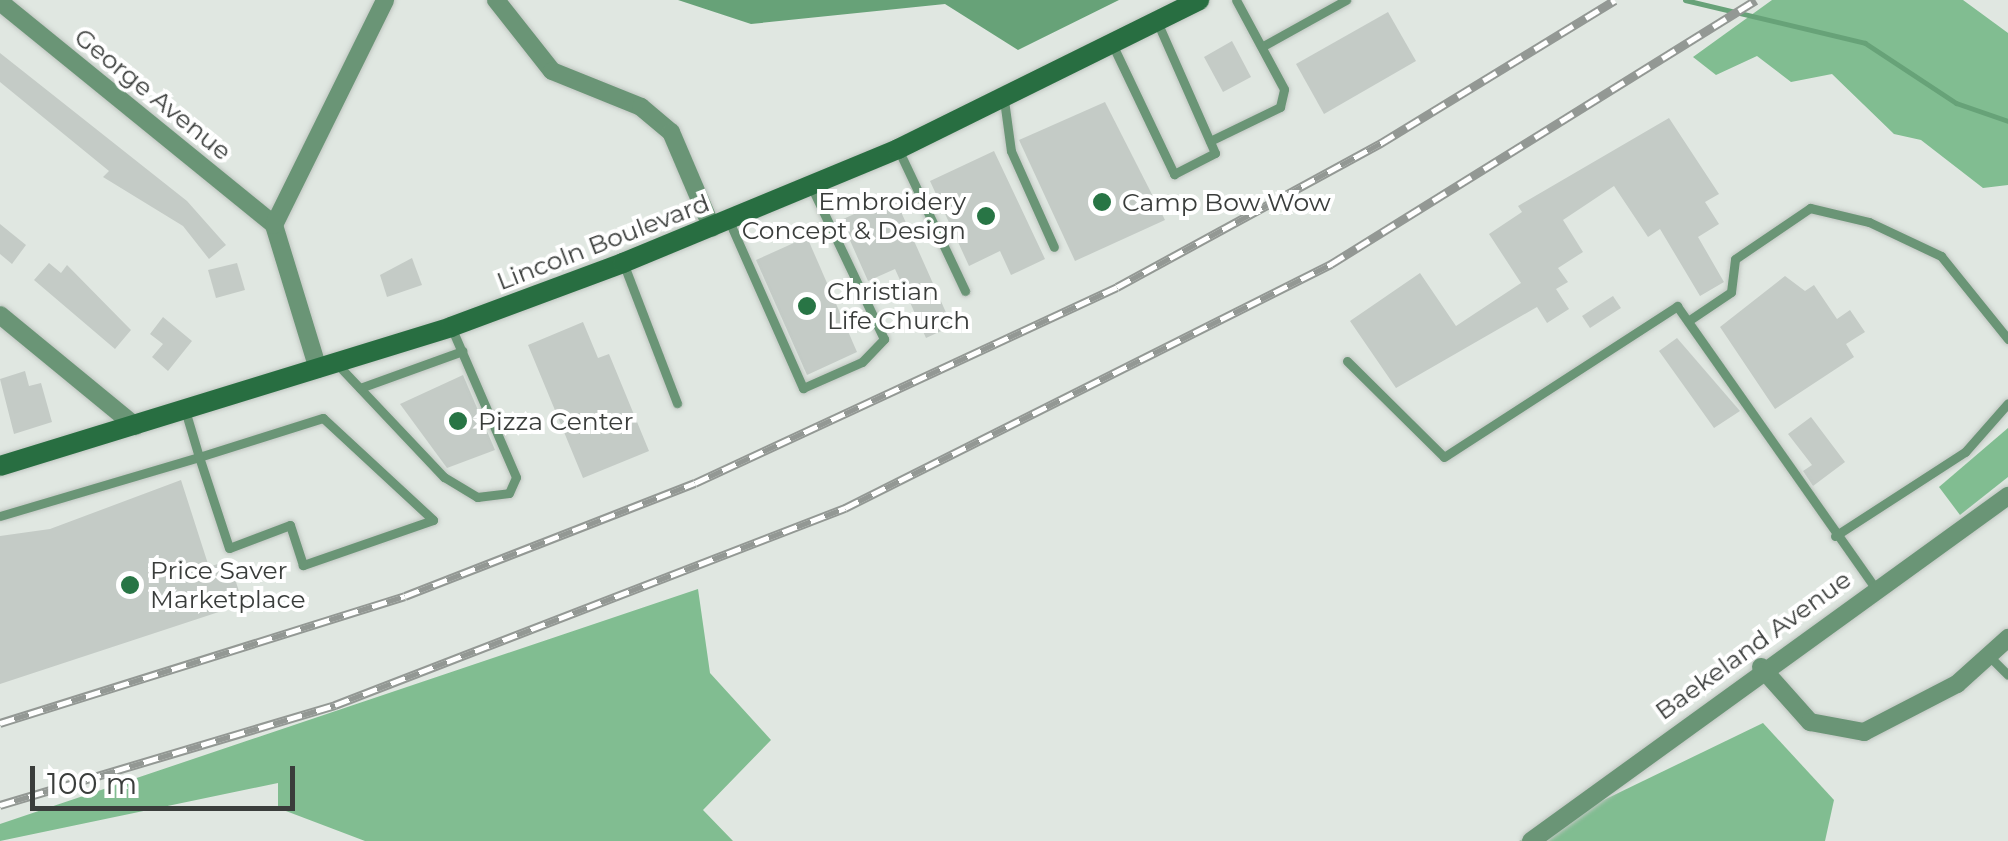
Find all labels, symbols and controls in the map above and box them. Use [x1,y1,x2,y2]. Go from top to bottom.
street label: George Avenue [69,22,237,166]
place label: Embroidery Concept & Design [742,187,966,246]
place label: Camp Bow Wow [1122,187,1331,217]
street label: Lincoln Boulevard [492,188,714,296]
marker: Camp Bow Wow [1091,191,1113,213]
marker: Embroidery Concept & Design [975,205,997,227]
place label: Christian Life Church [827,277,970,336]
marker: Christian Life Church [796,295,818,317]
place label: Pizza Center [478,406,633,436]
marker: Pizza Center [447,410,469,432]
place label: Price Saver Marketplace [150,556,306,615]
street label: Baekeland Avenue [1649,564,1857,726]
marker: Price Saver Marketplace [119,574,141,596]
scale bar [35,746,300,808]
text: 100 m [47,765,137,802]

